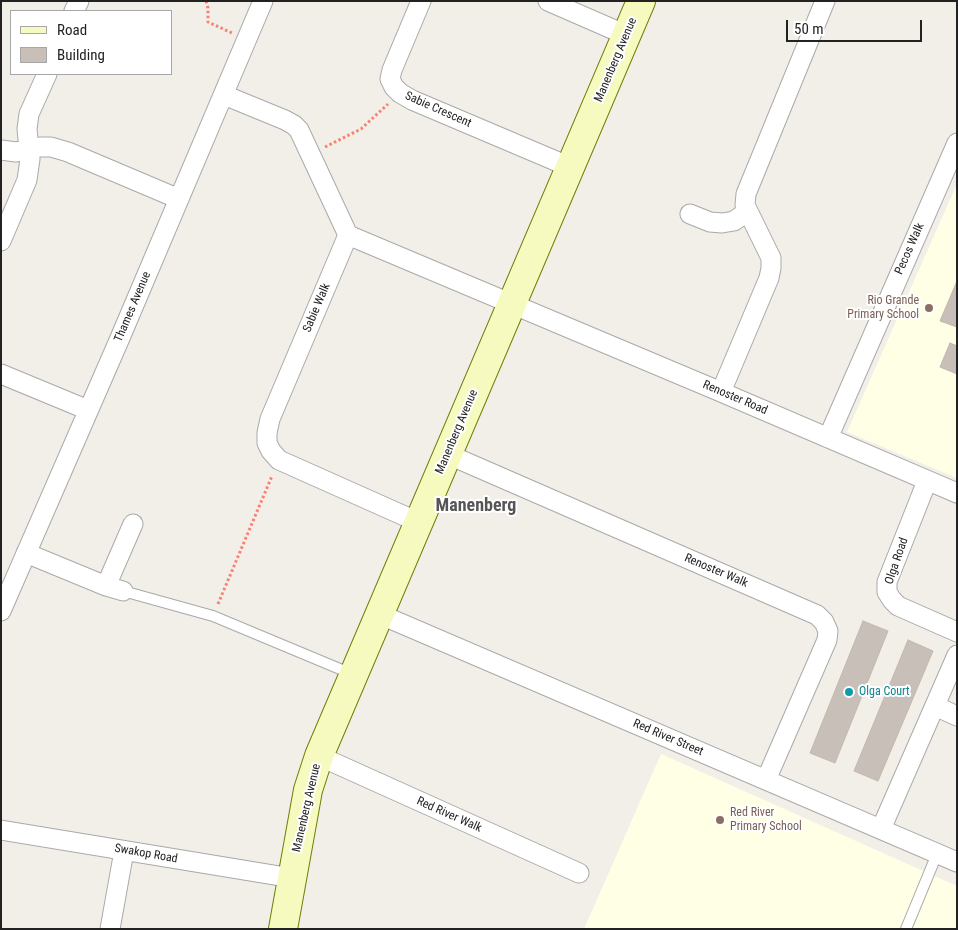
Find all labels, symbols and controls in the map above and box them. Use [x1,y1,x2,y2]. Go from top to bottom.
legend [10,10,172,75]
scale bar [788,10,924,42]
street label: Manenberg Avenue [592,16,640,104]
text: 50 m [794,20,824,38]
text: Road [57,21,87,39]
text: Building [57,46,105,64]
street label: Sabie Crescent [403,89,473,131]
street label: Pecos Walk [892,221,928,277]
street label: Thames Avenue [112,270,154,344]
street label: Sabie Walk [300,281,334,335]
place label: Rio Grande Primary School [847,294,919,322]
marker: Rio Grande Primary School [923,302,935,314]
street label: Renoster Road [700,378,770,418]
street label: Manenberg Avenue [433,388,481,476]
district label: Manenberg [436,495,516,517]
street label: Olga Road [882,536,912,586]
street label: Renoster Walk [682,551,750,591]
place label: Olga Court [859,685,910,699]
marker: Olga Court [843,686,855,698]
street label: Red River Street [631,717,705,759]
street label: Manenberg Avenue [290,762,324,854]
street label: Red River Walk [414,794,484,836]
place label: Red River Primary School [730,806,802,834]
marker: Red River Primary School [714,814,726,826]
street label: Swakop Road [113,841,179,867]

